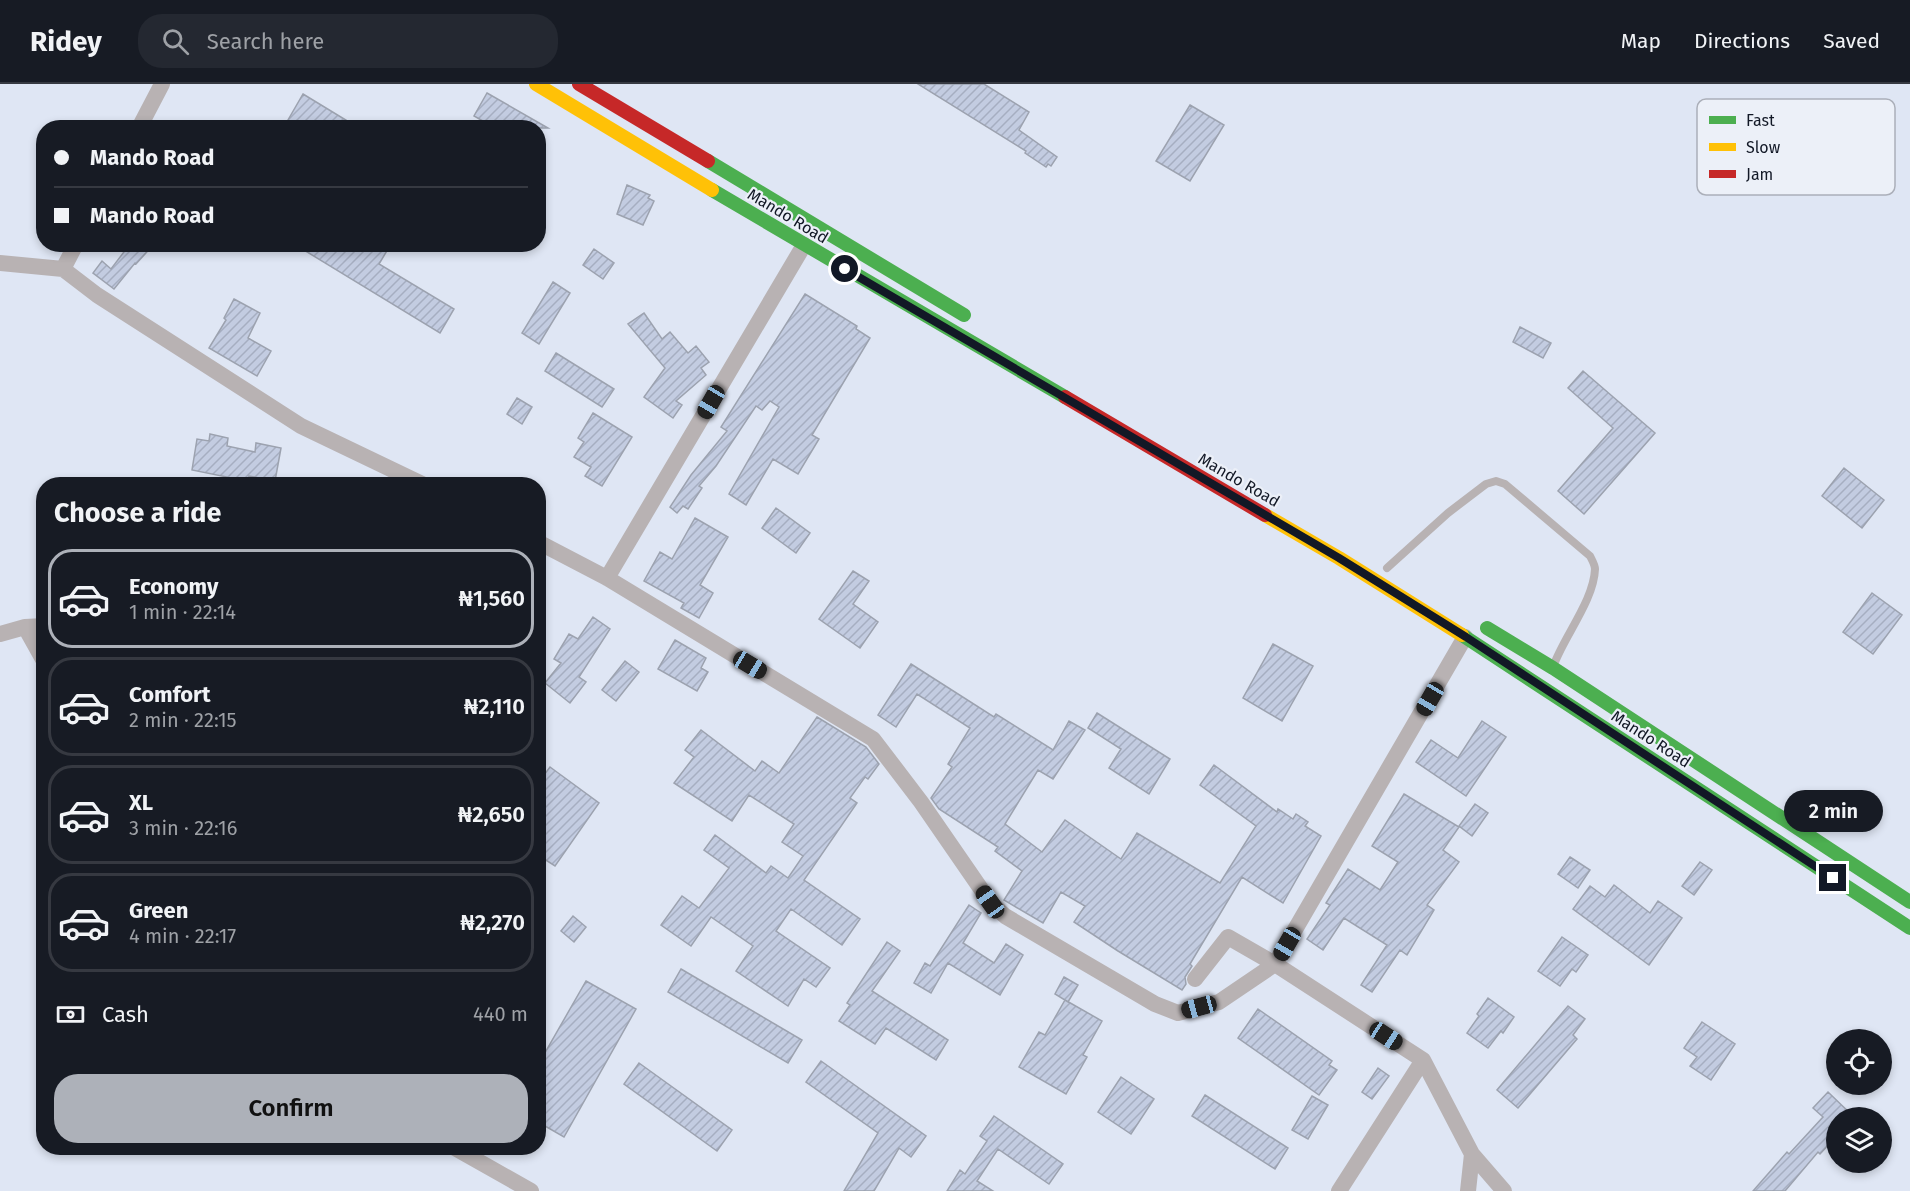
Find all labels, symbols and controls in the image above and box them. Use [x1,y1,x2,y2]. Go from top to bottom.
search box [138,14,558,68]
text: Ridey [30,25,102,58]
icon: search [159,25,192,58]
text: Search here [207,28,324,55]
text: Map [1621,28,1661,54]
text: Directions [1694,28,1790,54]
text: Saved [1823,28,1880,54]
legend [1697,99,1895,195]
text: Fast [1746,111,1775,130]
text: Slow [1746,138,1781,157]
text: Mando Road [90,144,214,171]
text: Jam [1746,165,1773,184]
street label: Mando Road [744,185,832,247]
text: Mando Road [90,202,214,229]
route start [831,255,858,282]
car [694,382,728,422]
street label: Mando Road [1195,449,1283,511]
text: Choose a ride [54,497,221,529]
icon: car [57,572,111,626]
text: Economy [129,573,218,600]
text: ₦1,560 [458,585,525,612]
text: 1 min · 22:14 [129,600,236,624]
car [730,648,770,682]
car [1413,679,1447,719]
icon: car [57,680,111,734]
text: Comfort [129,681,210,708]
text: ₦2,110 [464,693,525,720]
street label: Mando Road [1608,706,1694,772]
text: 2 min · 22:15 [129,708,237,732]
icon: car [57,788,111,842]
text: XL [129,789,153,816]
callout: 2 min [1784,791,1882,833]
text: 2 min [1809,799,1858,823]
text: ₦2,650 [458,801,525,828]
text: 3 min · 22:16 [129,816,237,840]
route end [1819,864,1846,891]
car [972,882,1008,922]
icon: car [57,896,111,950]
text: Green [129,897,188,924]
text: ₦2,270 [460,909,525,936]
text: 4 min · 22:17 [129,924,236,948]
car [1270,924,1304,964]
car [1179,994,1219,1020]
icon: cash [54,998,87,1031]
text: Cash [102,1001,149,1028]
text: 440 m [473,1002,528,1026]
car [1366,1019,1406,1053]
map controls [1826,1029,1892,1173]
button: locate [1826,1029,1892,1095]
button: Confirm [54,1074,528,1143]
button: layers [1826,1107,1892,1173]

